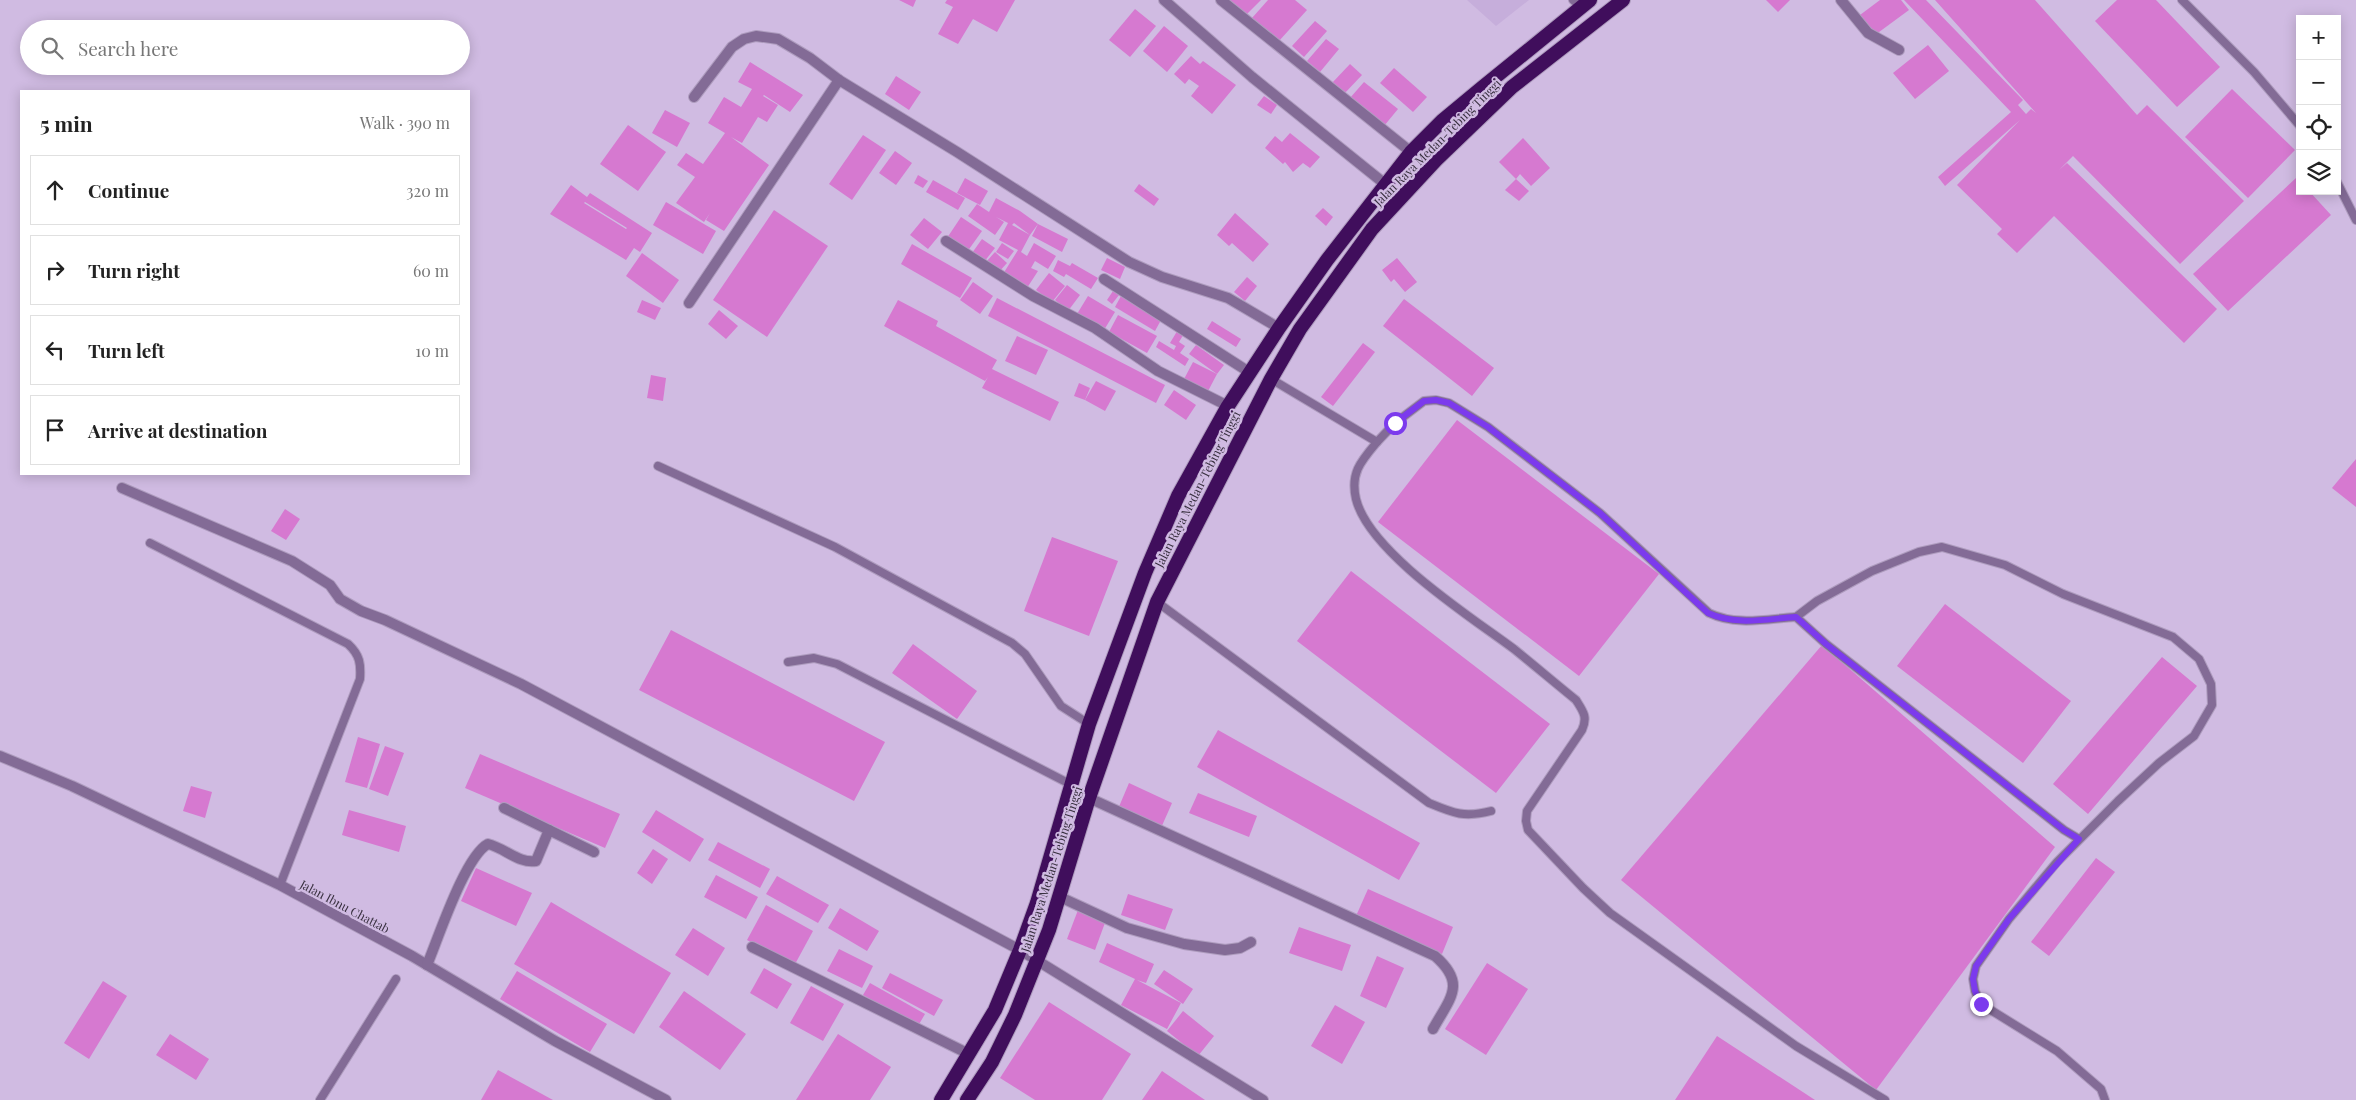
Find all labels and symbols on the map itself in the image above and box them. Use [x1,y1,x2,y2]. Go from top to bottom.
street label: Jalan Raya Medan-Tebing Tinggi [1369,75,1504,210]
street label: Jalan Raya Medan-Tebing Tinggi [1150,408,1244,571]
route start [1384,412,1407,435]
street label: Jalan Raya Medan-Tebing Tinggi [1016,784,1086,955]
street label: Jalan Ibnu Chattab [297,875,393,936]
route end [1970,993,1993,1016]

